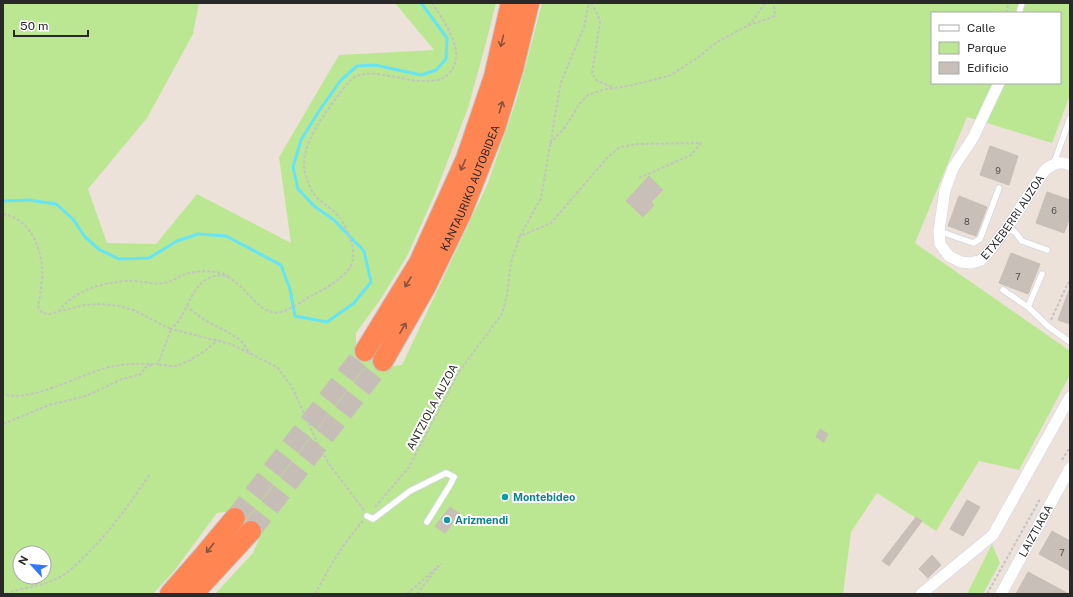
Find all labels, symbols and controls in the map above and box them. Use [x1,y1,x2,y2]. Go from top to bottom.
scale bar [14,12,88,38]
legend [931,12,1061,84]
text: 50 m [20,19,48,33]
text: Calle [967,21,996,35]
one-way arrow [498,34,506,47]
text: Parque [967,41,1007,55]
text: Edificio [967,61,1009,75]
one-way arrow [498,101,505,114]
street label: KANTAURIKO AUTOBIDEA [438,123,502,253]
one-way arrow [459,158,467,170]
house number: 9 [995,165,1001,176]
street label: ETXEBERRI AUZOA [978,172,1046,262]
house number: 6 [1051,205,1057,216]
house number: 8 [964,216,970,227]
house number: 7 [1015,271,1021,282]
one-way arrow [403,276,411,288]
one-way arrow [399,322,407,334]
street label: ANTZIOLA AUZOA [404,362,460,452]
place label: Montebideo [513,491,575,503]
marker: Montebideo [500,492,510,502]
street label: LAIZTIAGA [1016,502,1055,559]
place label: Arizmendi [455,514,508,526]
marker: Arizmendi [442,515,452,525]
one-way arrow [206,543,215,554]
north arrow [12,545,52,585]
house number: 7 [1059,547,1065,558]
text: N [16,554,30,567]

